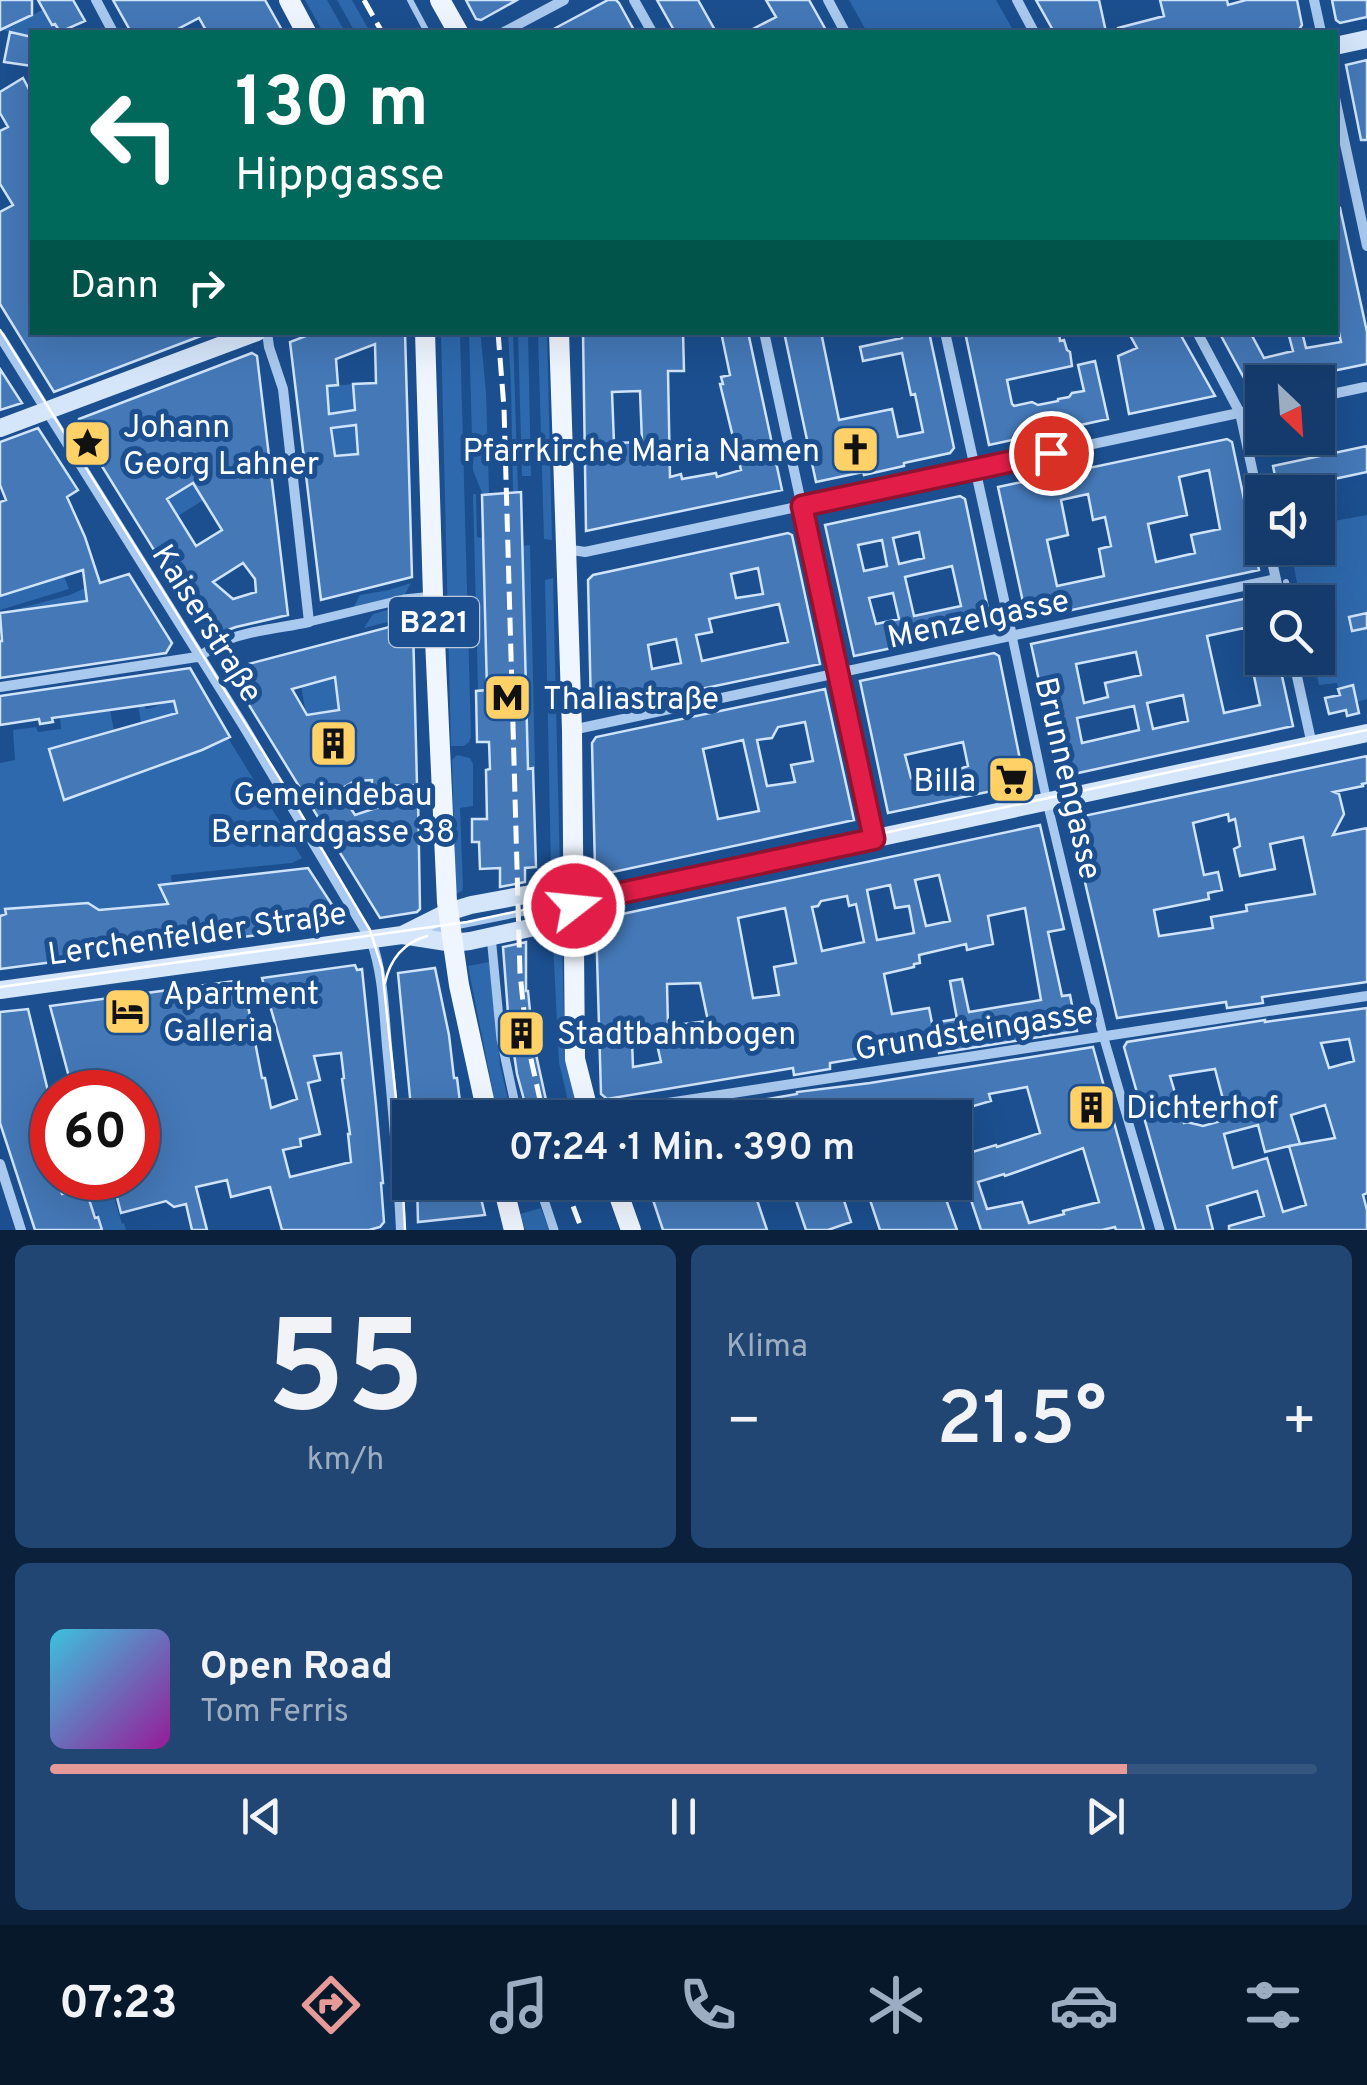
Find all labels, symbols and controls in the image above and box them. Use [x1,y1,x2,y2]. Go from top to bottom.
text: 130 m [235,62,429,151]
icon: left [70,70,200,200]
text: Hippgasse [235,149,445,206]
icon: right [179,260,234,315]
text: Dann [70,263,159,312]
north arrow [1245,365,1335,455]
map controls [1245,365,1335,675]
place label: Johann Georg Lahner [123,409,319,486]
pin [1009,411,1094,496]
place icon: Johann Georg Lahner [62,418,114,470]
church icon: Pfarrkirche Maria Namen [829,424,881,476]
icon: arrive [1024,426,1079,481]
place label: Pfarrkirche Maria Namen [462,433,820,473]
button: sound [1245,475,1335,565]
street label: Kaiserstraße [141,538,270,711]
street label: Menzelgasse [884,582,1073,660]
button: search [1245,585,1335,675]
road number: B221 [389,597,479,647]
metro station icon: Thaliastraße [482,672,534,724]
street label: Brunnengasse [1023,674,1109,884]
place label: Thaliastraße [543,681,719,721]
building icon: Gemeindebau Bernardgasse 38 [307,718,359,770]
supermarket icon: Billa [985,754,1037,806]
place label: Billa [913,763,976,803]
place label: Gemeindebau Bernardgasse 38 [211,777,455,854]
position arrow [522,854,626,958]
street label: Lerchenfelder Straße [45,895,349,977]
place label: Apartment Galleria [163,976,319,1053]
hotel icon: Apartment Galleria [102,985,154,1037]
street label: Grundsteingasse [852,994,1097,1072]
building icon: Stadtbahnbogen [496,1007,548,1059]
place label: Stadtbahnbogen [557,1016,796,1056]
speed limit sign: 60 [30,1070,160,1200]
building icon: Dichterhof [1065,1081,1117,1133]
place label: Dichterhof [1126,1090,1278,1130]
text: 07:24 · 1 Min. · 390 m [509,1125,855,1174]
text: 55 [266,1293,425,1458]
text: Klima [726,1328,808,1368]
text: 21.5° [936,1376,1107,1471]
text: − [726,1389,761,1459]
text: + [1282,1389,1317,1459]
text: km/h [307,1441,384,1481]
text: Open Road [200,1644,393,1693]
text: Tom Ferris [200,1693,349,1733]
icon: previous [234,1789,289,1844]
icon: pause [656,1789,711,1844]
icon: next [1078,1789,1133,1844]
icon: directions [296,1970,366,2040]
icon: music [484,1970,554,2040]
icon: phone [673,1970,743,2040]
icon: climate [861,1970,931,2040]
icon: car [1049,1970,1119,2040]
icon: filters [1238,1970,1308,2040]
text: 07:23 [59,1977,178,2034]

